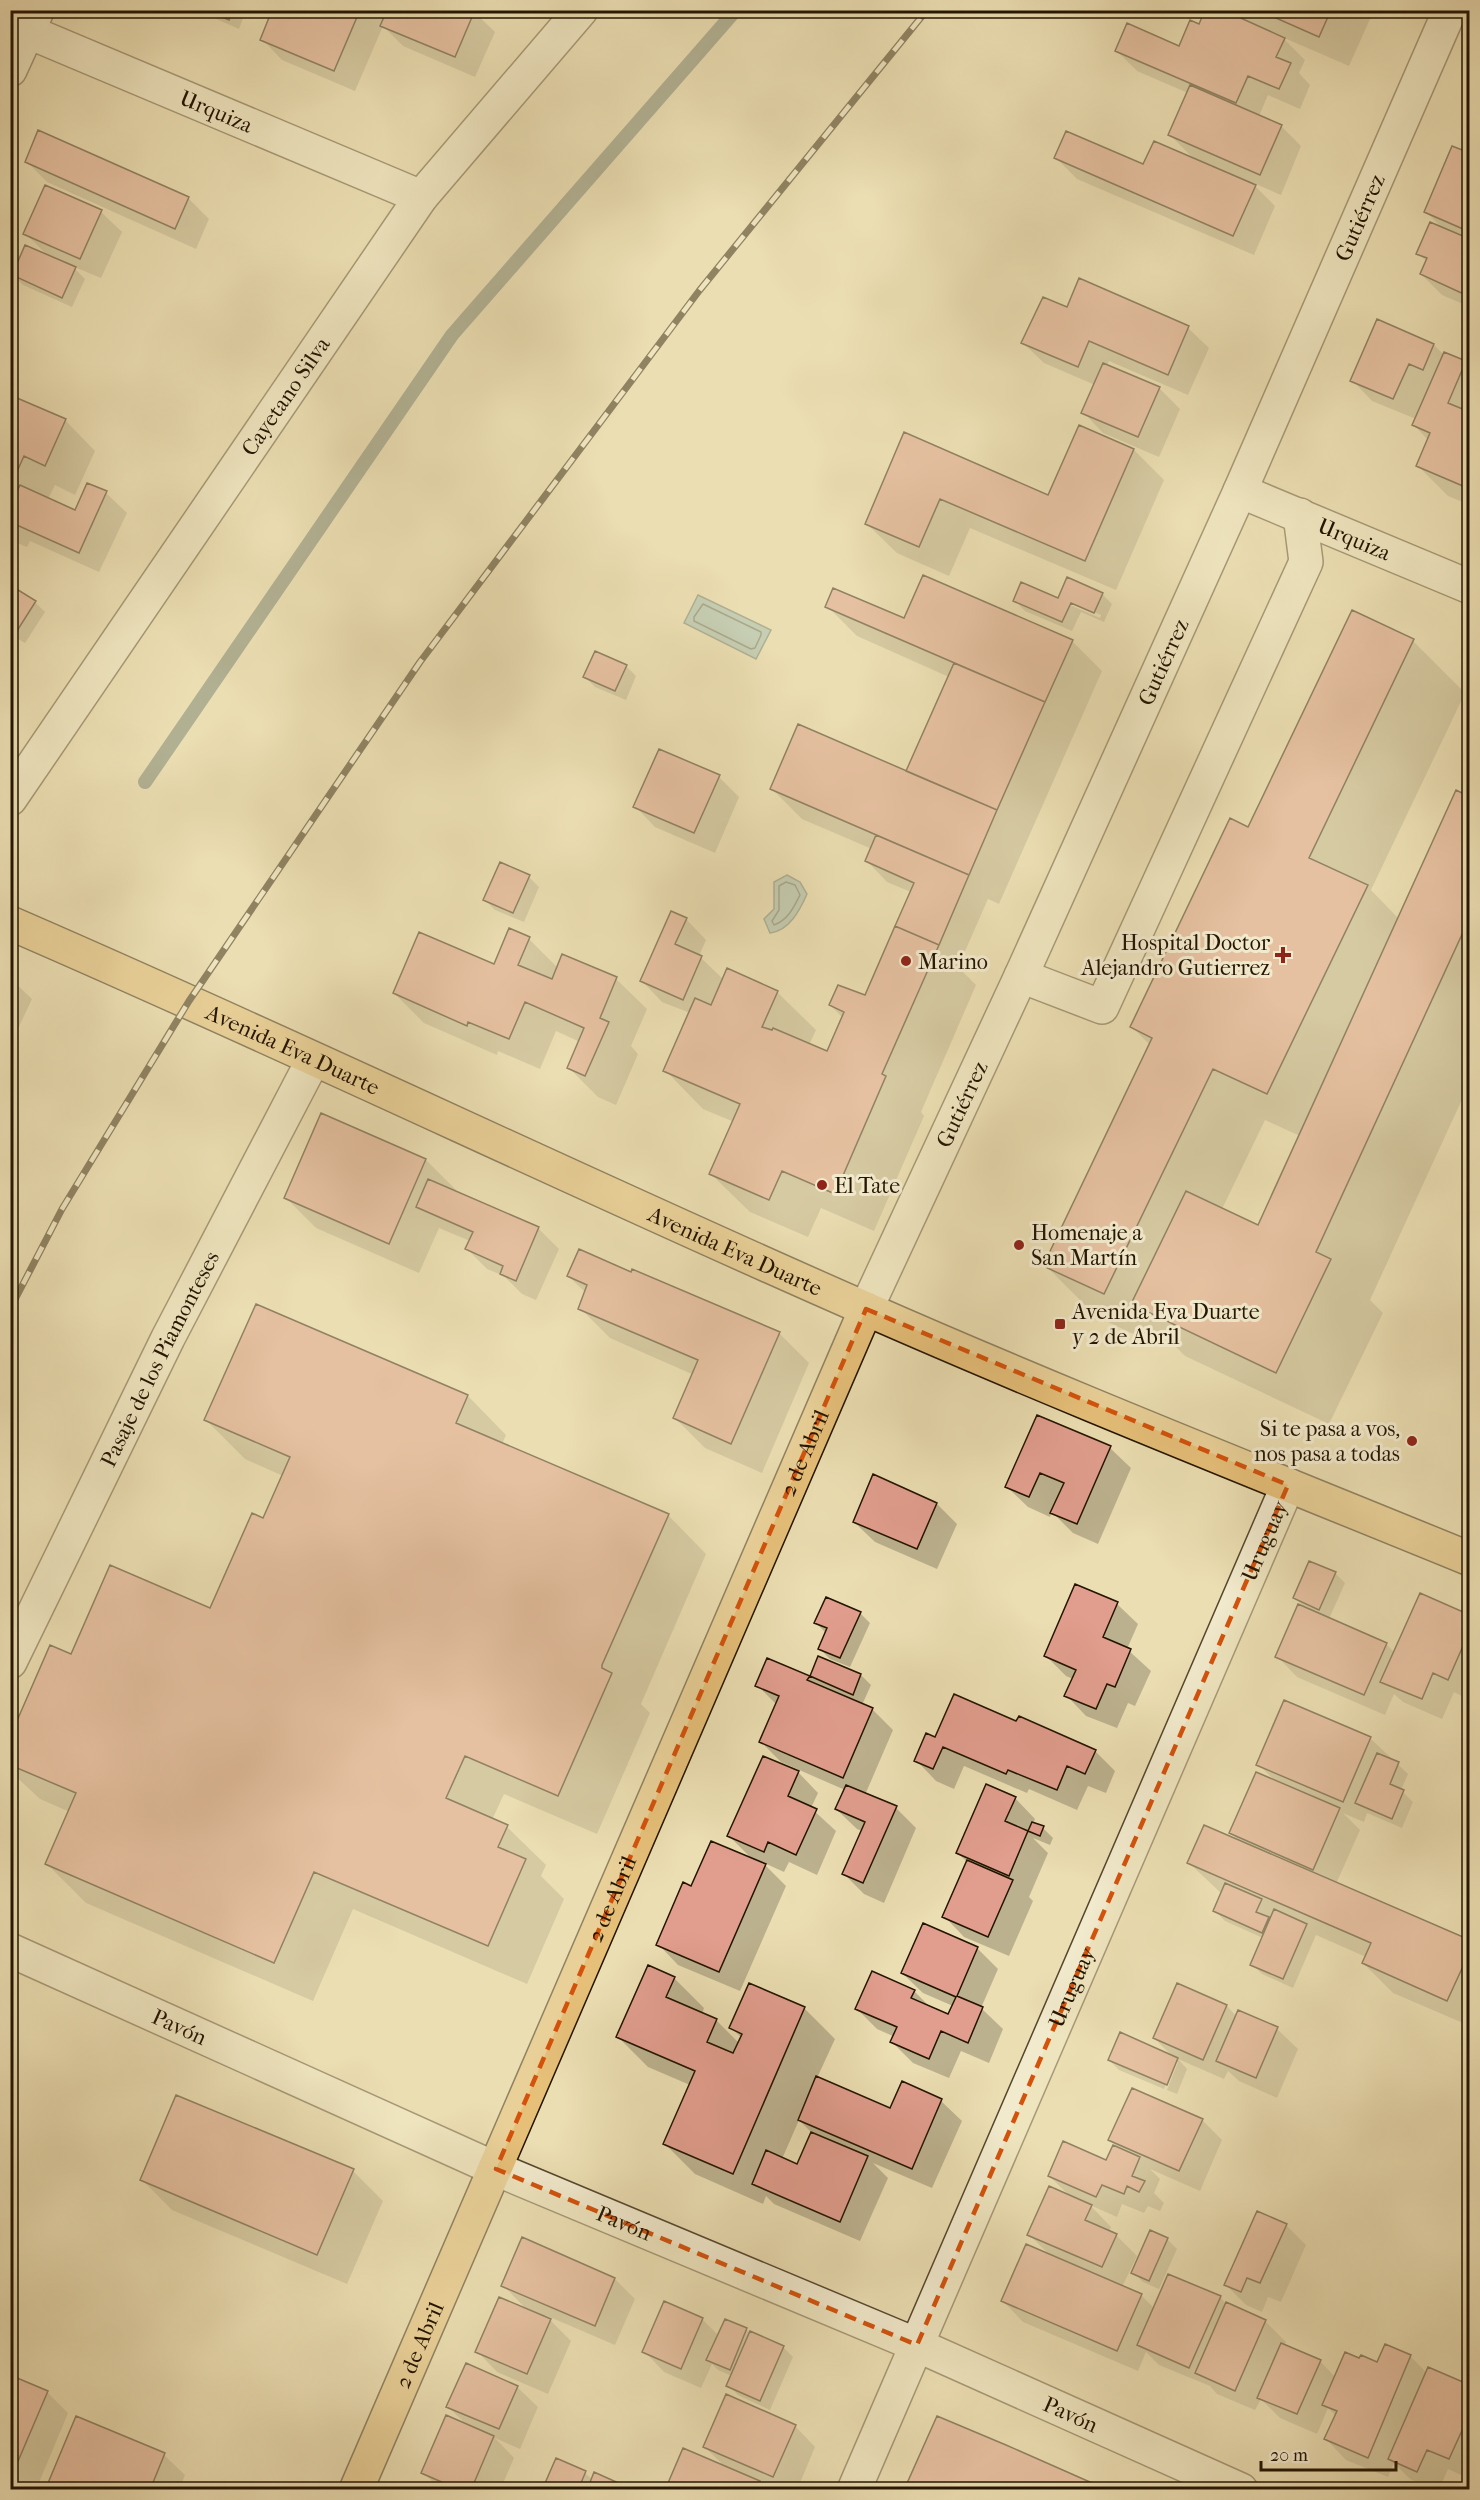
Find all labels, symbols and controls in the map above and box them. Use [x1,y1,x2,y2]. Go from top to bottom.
street label: Urquiza [176,85,257,139]
street label: Gutiérrez [1330,170,1391,265]
street label: Cayetano Silva [236,332,336,461]
street label: Urquiza [1314,513,1395,567]
street label: Gutiérrez [1133,615,1195,710]
place label: Hospital Doctor Alejandro Gutierrez [1080,930,1271,981]
marker: Hospital Doctor Alejandro Gutierrez [1274,946,1292,964]
place label: Marino [918,949,988,975]
marker: Marino [899,954,913,968]
street label: Avenida Eva Duarte [201,999,384,1101]
street label: Gutiérrez [931,1057,994,1152]
place label: El Tate [834,1173,900,1199]
marker: El Tate [815,1178,829,1192]
street label: Avenida Eva Duarte [643,1201,826,1302]
place label: Homenaje a San Martín [1031,1220,1143,1271]
marker: Homenaje a San Martín [1012,1238,1026,1252]
street label: Pasaje de los Piamonteses [95,1247,225,1471]
place label: Avenida Eva Duarte y 2 de Abril [1071,1299,1260,1350]
marker: Avenida Eva Duarte y 2 de Abril [1053,1317,1067,1331]
street label: 2 de Abril [775,1406,835,1500]
place label: Si te pasa a vos, nos pasa a todas [1254,1416,1400,1467]
marker: Si te pasa a vos, nos pasa a todas [1405,1434,1419,1448]
street label: Uruguay [1236,1496,1294,1585]
street label: 2 de Abril [582,1852,642,1946]
street label: Uruguay [1043,1942,1102,2032]
street label: Pavón [148,2004,211,2051]
street label: Pavón [592,2200,655,2247]
street label: 2 de Abril [390,2298,450,2392]
street label: Pavón [1039,2391,1102,2438]
scale bar [1261,2434,1396,2472]
text: 20 m [1270,2445,1308,2466]

